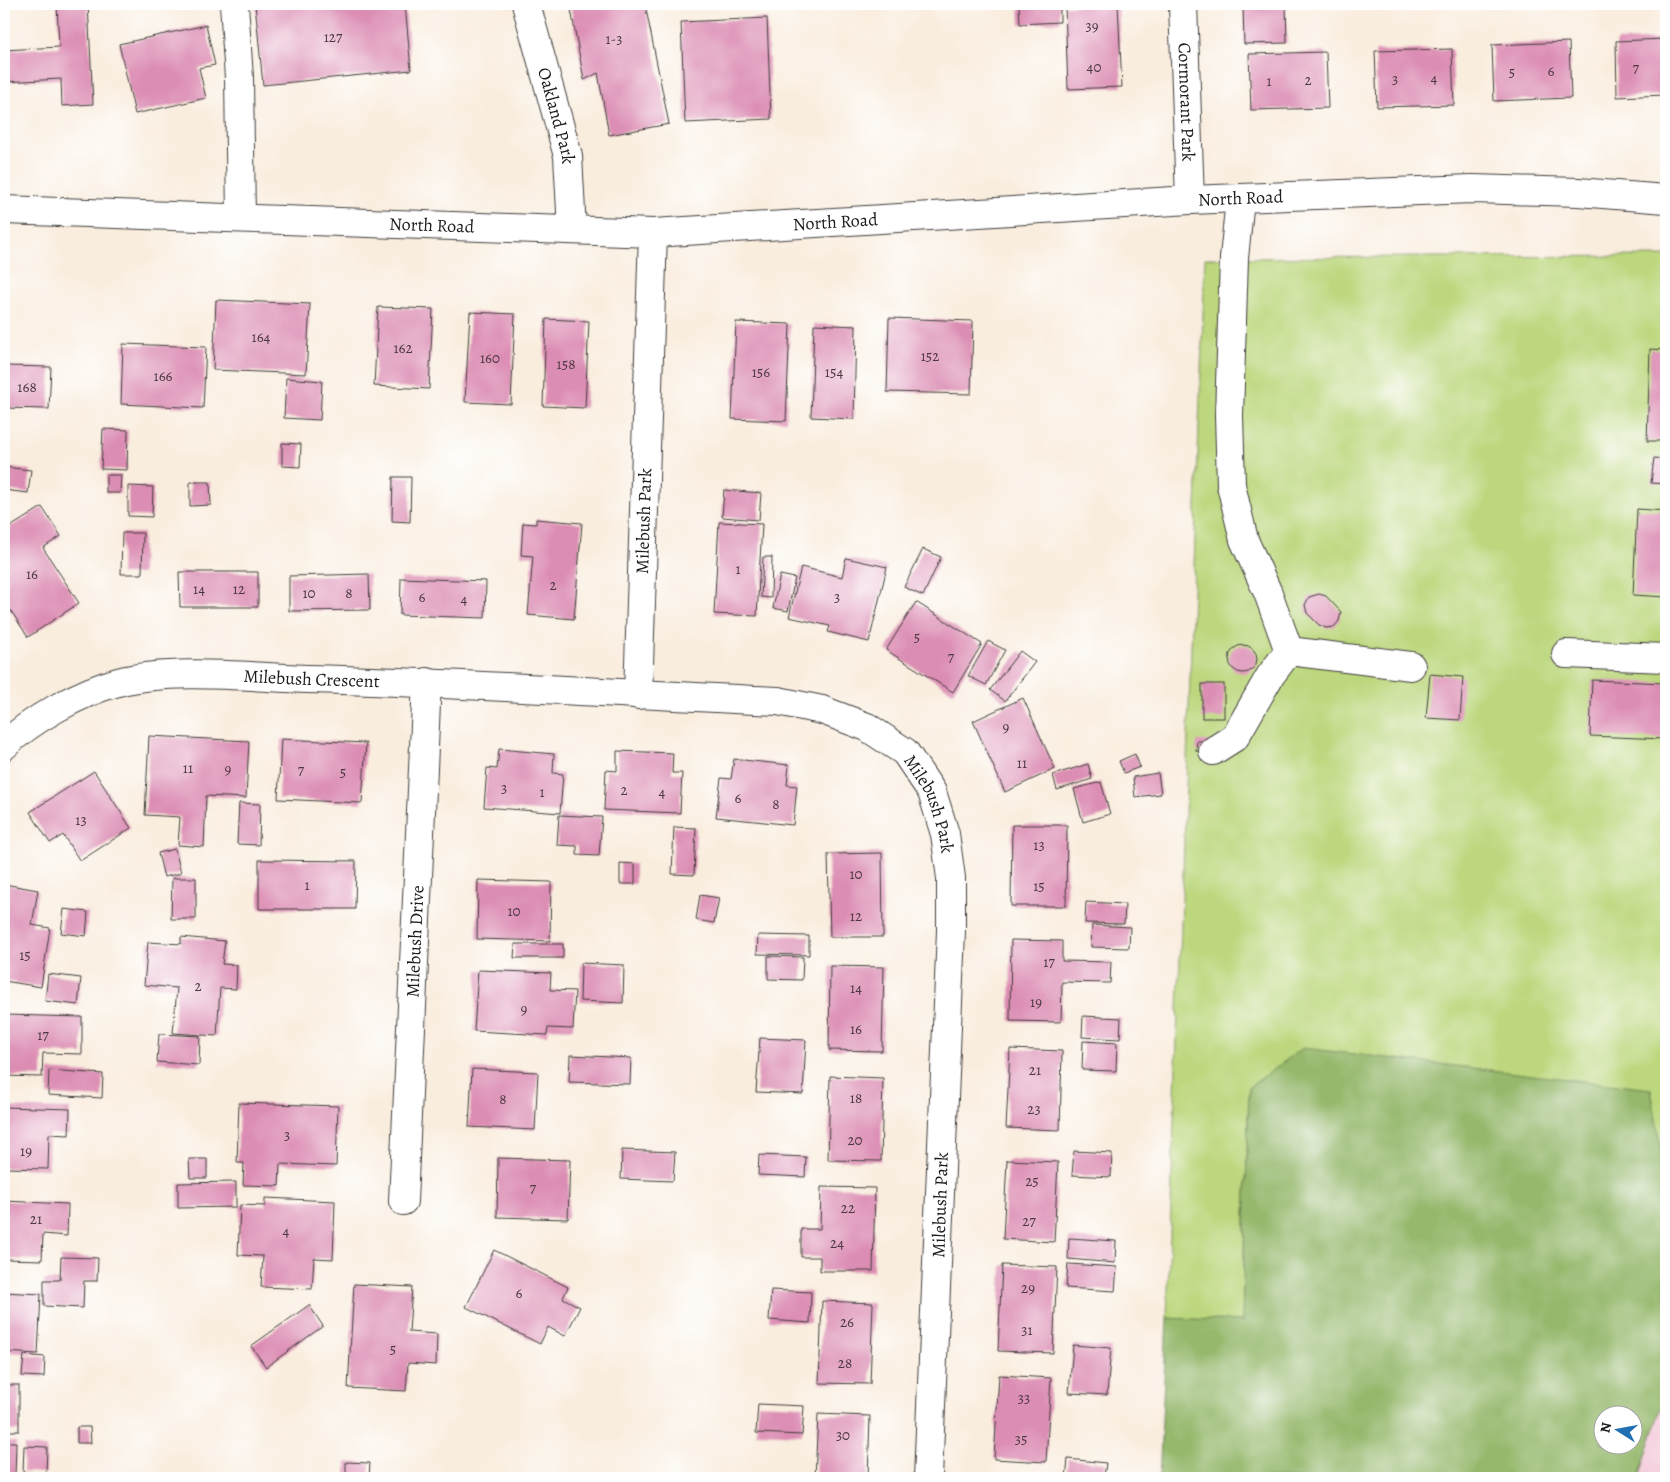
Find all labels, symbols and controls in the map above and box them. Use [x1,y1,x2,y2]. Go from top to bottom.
house number: 39 [1085,16,1099,36]
house number: 127 [324,27,343,47]
house number: 1-3 [605,29,623,49]
street label: Cormorant Park [1172,42,1201,162]
house number: 40 [1087,57,1101,77]
house number: 7 [1633,58,1640,78]
house number: 6 [1548,61,1555,81]
house number: 5 [1509,62,1515,82]
street label: Oakland Park [532,65,580,165]
house number: 4 [1431,68,1438,88]
house number: 3 [1392,69,1398,89]
house number: 2 [1304,70,1312,90]
house number: 1 [1266,71,1272,91]
street label: North Road [1198,184,1284,212]
street label: North Road [792,207,879,236]
street label: North Road [389,212,475,239]
house number: 164 [252,327,271,347]
house number: 162 [393,338,413,358]
house number: 152 [921,346,939,366]
house number: 160 [480,348,500,368]
house number: 158 [557,354,575,374]
house number: 156 [752,362,770,382]
house number: 154 [825,362,843,382]
house number: 166 [154,366,173,386]
house number: 168 [17,377,37,397]
street label: Milebush Park [630,468,657,574]
house number: 1 [735,559,741,579]
house number: 16 [26,564,38,584]
house number: 2 [549,575,557,595]
house number: 14 [193,579,205,599]
house number: 12 [233,579,245,599]
house number: 10 [302,583,316,603]
house number: 8 [345,583,353,603]
house number: 6 [419,587,426,607]
house number: 3 [834,587,840,607]
house number: 4 [461,589,468,609]
house number: 5 [914,627,920,647]
house number: 7 [948,647,955,667]
street label: Milebush Crescent [243,664,380,693]
house number: 9 [1003,717,1010,737]
street label: Milebush Park [898,750,959,855]
house number: 11 [1017,753,1027,773]
house number: 11 [183,758,193,778]
house number: 9 [225,759,232,779]
house number: 7 [298,760,305,780]
house number: 5 [340,762,346,782]
house number: 3 [501,778,507,798]
house number: 2 [620,780,628,800]
house number: 1 [539,782,545,802]
house number: 4 [659,782,666,802]
house number: 6 [735,788,742,808]
house number: 8 [772,794,780,814]
house number: 13 [75,810,87,830]
house number: 13 [1033,835,1045,855]
house number: 10 [849,864,863,884]
house number: 1 [304,875,310,895]
house number: 15 [1033,876,1045,896]
street label: Milebush Drive [400,885,430,998]
house number: 10 [507,901,521,921]
house number: 12 [850,906,862,926]
house number: 15 [19,945,31,965]
house number: 17 [1043,952,1055,972]
house number: 2 [194,976,202,996]
house number: 14 [850,978,862,998]
house number: 19 [1030,992,1042,1012]
house number: 9 [521,999,528,1019]
house number: 16 [850,1019,862,1039]
house number: 17 [37,1025,49,1045]
house number: 21 [1029,1060,1041,1080]
house number: 18 [850,1088,862,1108]
house number: 8 [499,1089,507,1109]
house number: 23 [1027,1099,1041,1119]
house number: 3 [284,1125,290,1145]
house number: 20 [847,1130,863,1150]
house number: 19 [20,1141,32,1161]
street label: Milebush Park [926,1152,954,1258]
house number: 25 [1025,1171,1039,1191]
house number: 7 [530,1178,537,1198]
house number: 22 [841,1198,855,1218]
house number: 21 [30,1209,42,1229]
house number: 27 [1022,1211,1036,1231]
house number: 4 [283,1221,290,1241]
house number: 24 [830,1233,844,1253]
house number: 29 [1021,1278,1035,1298]
house number: 6 [516,1283,523,1303]
house number: 26 [840,1312,854,1332]
house number: 31 [1021,1320,1033,1340]
house number: 5 [390,1339,396,1359]
house number: 28 [838,1353,852,1373]
house number: 33 [1018,1388,1030,1408]
north arrow [1592,1404,1642,1454]
text: N [1595,1421,1616,1434]
house number: 30 [836,1425,850,1445]
house number: 35 [1015,1429,1027,1449]

